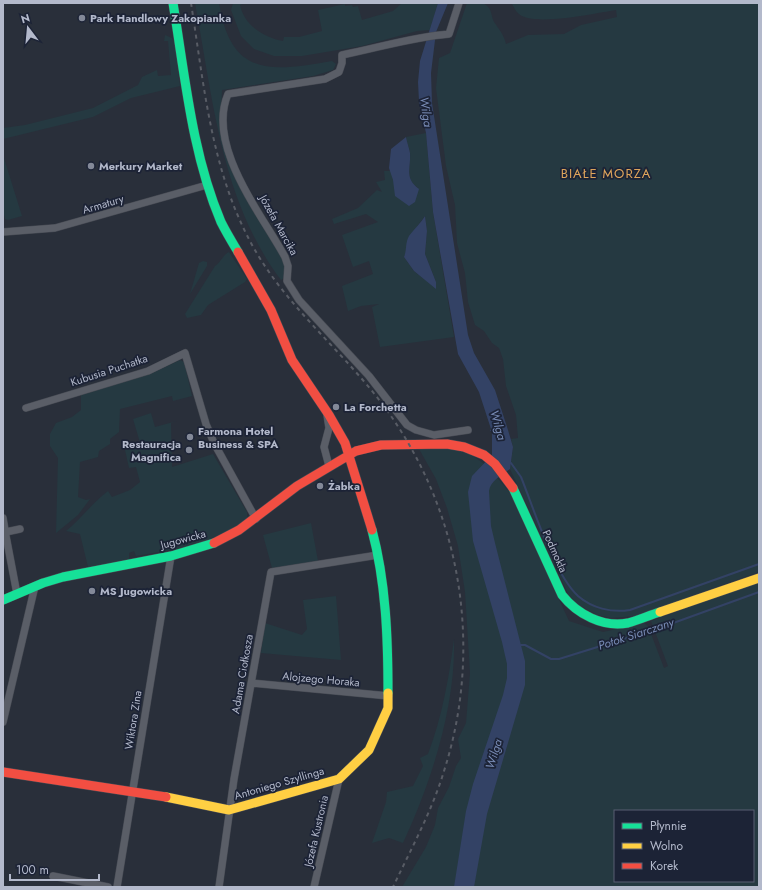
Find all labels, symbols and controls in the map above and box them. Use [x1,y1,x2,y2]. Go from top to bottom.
north arrow [8,8,48,48]
text: N [19,9,32,27]
place label: Park Handlowy Zakopianka [90,10,231,26]
marker: Park Handlowy Zakopianka [77,13,87,23]
water label: Wilga [415,96,437,129]
place label: Merkury Market [99,158,183,174]
marker: Merkury Market [86,161,96,171]
district label: BIAŁE MORZA [561,164,651,183]
street label: Armatury [80,190,126,218]
street label: Józefa Marcika [255,190,302,258]
street label: Kubusia Puchatka [68,350,150,390]
place label: La Forchetta [344,399,407,415]
marker: La Forchetta [331,402,341,412]
water label: Wilga [485,408,511,442]
place label: Farmona Hotel Business & SPA [198,423,279,452]
marker: Farmona Hotel Business & SPA [185,432,195,442]
place label: Restauracja Magnifica [122,436,181,465]
marker: Restauracja Magnifica [184,445,194,455]
place label: Żabka [328,478,360,494]
marker: Żabka [315,481,325,491]
street label: Jugowicka [157,525,207,553]
street label: Podmokła [538,527,572,575]
place label: MS Jugowicka [100,583,172,599]
marker: MS Jugowicka [87,586,97,596]
water label: Potok Siarczany [596,613,677,655]
street label: Adama Ciołkosza [227,633,257,715]
street label: Alojzego Horaka [282,668,360,690]
street label: Wiktora Zina [120,689,146,751]
water label: Wilga [481,736,507,771]
street label: Antoniego Szyllinga [232,763,326,803]
street label: Józefa Kustronia [300,794,332,870]
legend [614,810,754,882]
text: Płynnie [650,817,687,835]
text: Wolno [650,837,684,855]
scale bar [10,856,99,882]
text: Korek [650,857,679,875]
text: 100 m [16,861,49,879]

